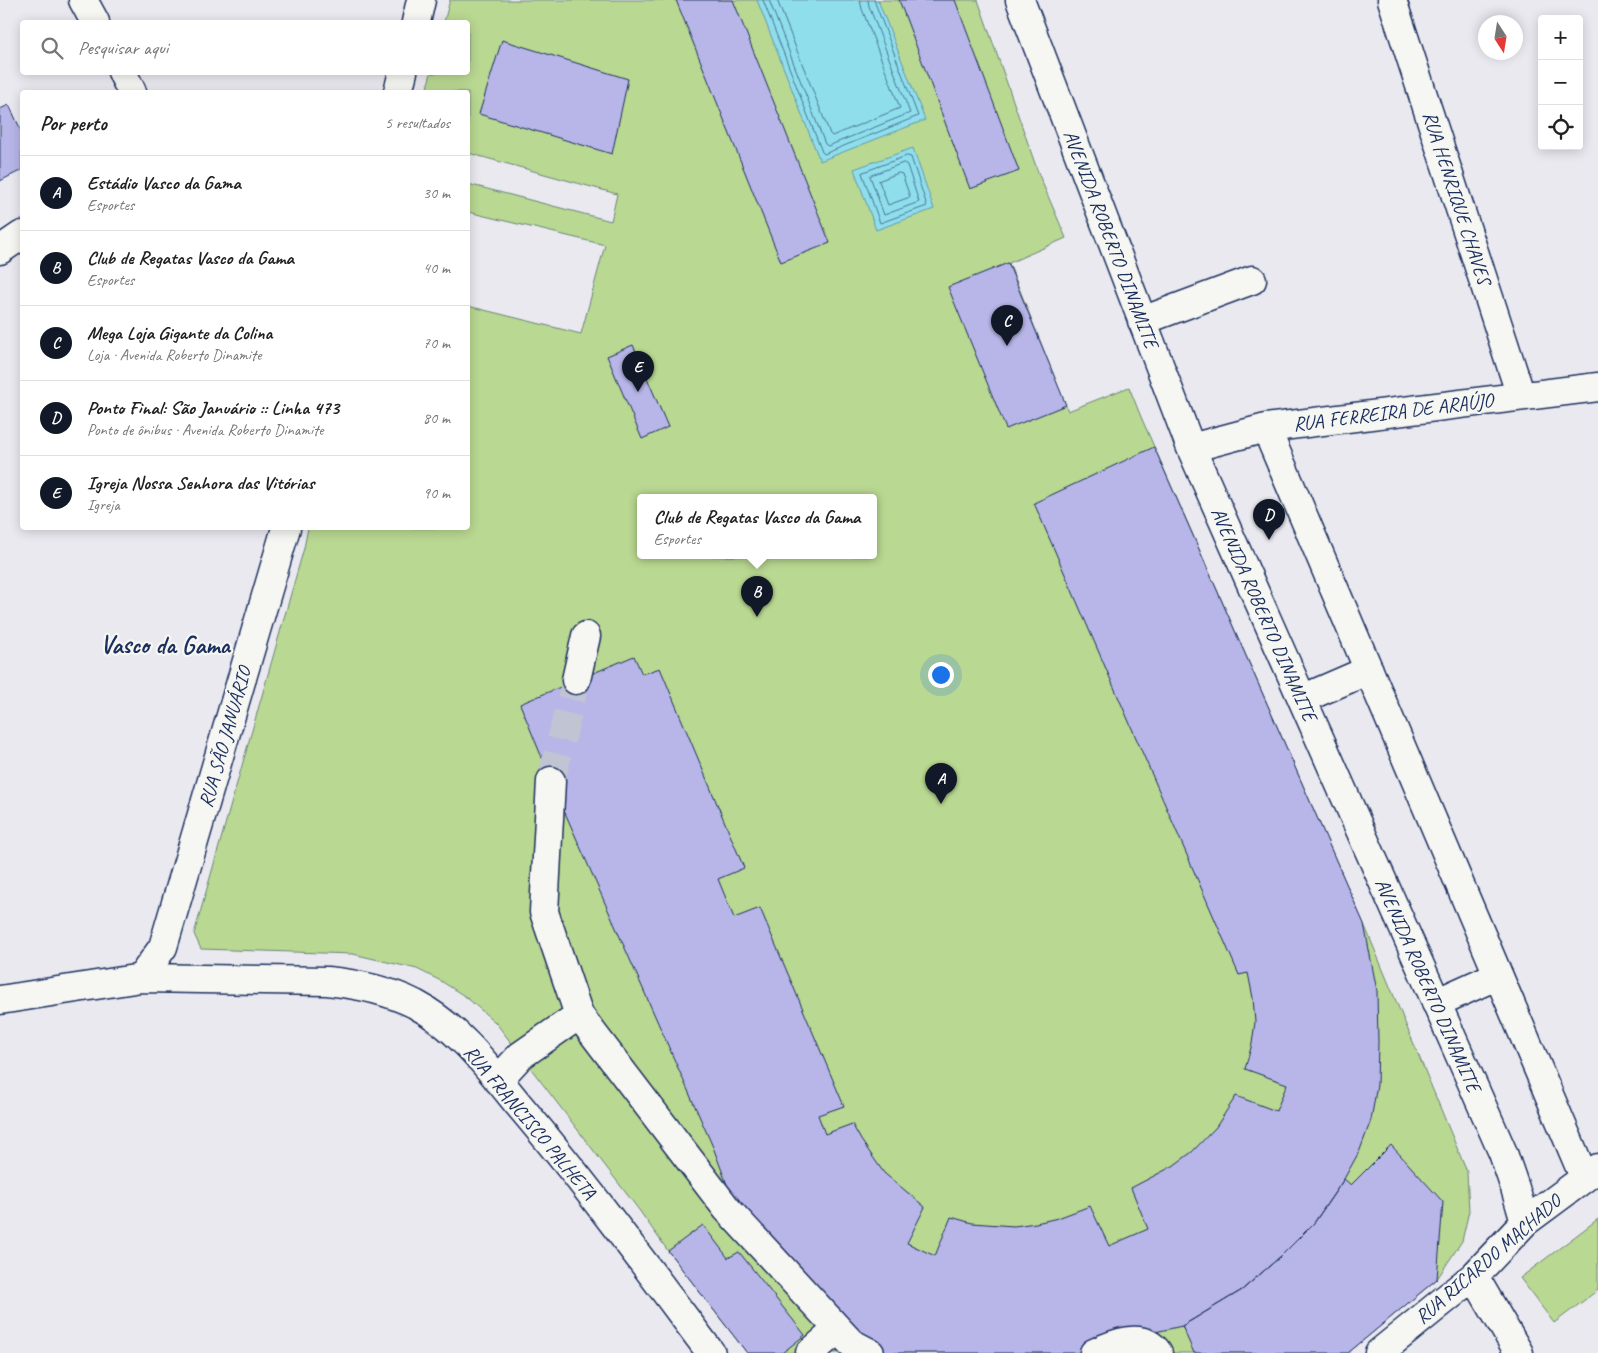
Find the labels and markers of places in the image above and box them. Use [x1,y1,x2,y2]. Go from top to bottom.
pin: C [991,305,1023,346]
pin: E [622,351,654,392]
pin: D [1253,499,1285,540]
pin: B [741,576,773,617]
pin: A [925,763,957,804]

